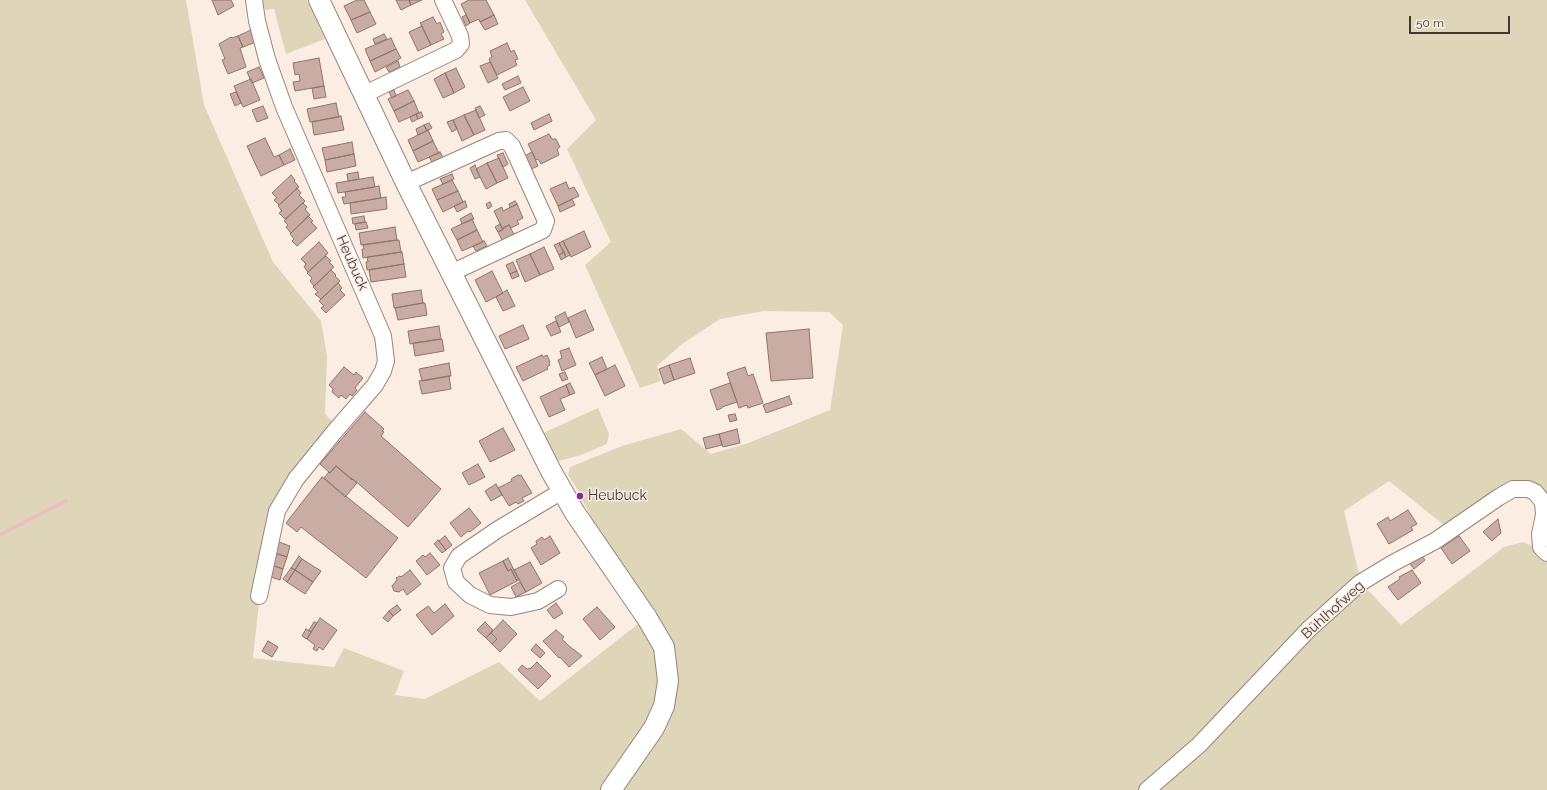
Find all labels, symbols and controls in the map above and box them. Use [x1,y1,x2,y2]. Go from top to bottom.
scale bar [1411,8,1512,34]
text: 50 m [1416,16,1444,30]
street label: Heubuck [332,233,372,293]
place label: Heubuck [588,488,647,504]
marker: Heubuck [575,491,585,501]
street label: Bühlhofweg [1298,577,1368,643]

